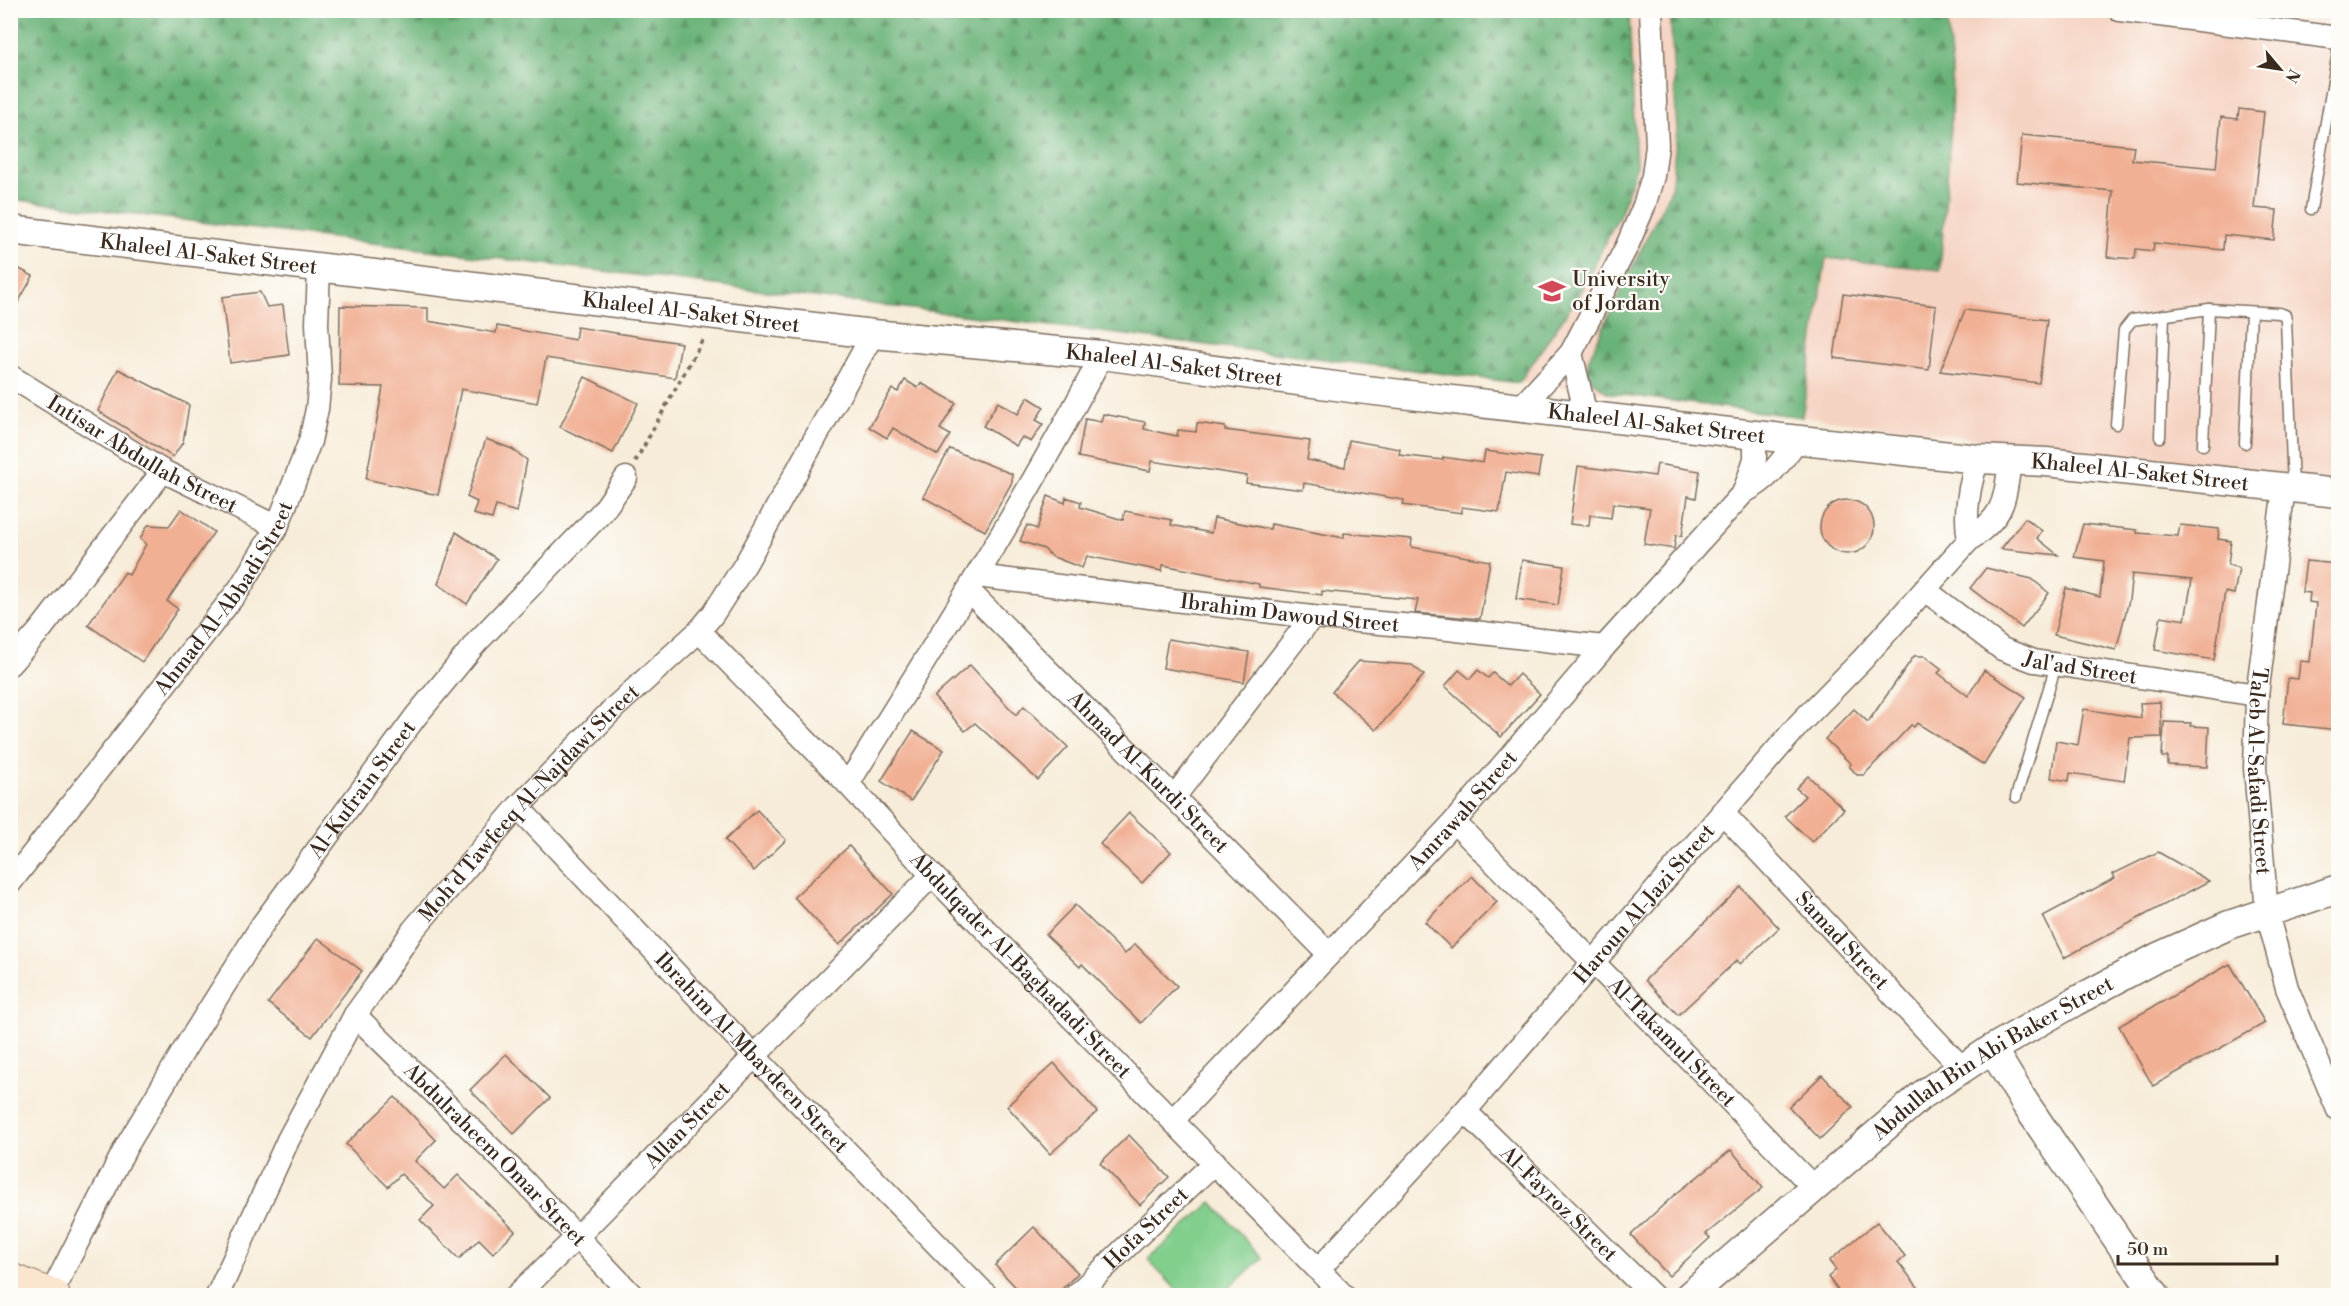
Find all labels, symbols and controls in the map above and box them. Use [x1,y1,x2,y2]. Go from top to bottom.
north arrow [2250,39,2310,99]
text: N [2280,65,2304,86]
street label: Khaleel Al-Saket Street [98,229,319,281]
place label: University of Jordan [1572,267,1671,317]
school or university icon: University of Jordan [1537,276,1567,306]
street label: Khaleel Al-Saket Street [581,287,802,339]
street label: Khaleel Al-Saket Street [1064,340,1285,393]
street label: Intisar Abdullah Street [42,390,242,520]
street label: Khaleel Al-Saket Street [1546,399,1767,450]
street label: Khaleel Al-Saket Street [2031,449,2251,498]
street label: Ahmad Al-Abbadi Street [149,497,300,702]
street label: Ibrahim Dawoud Street [1179,589,1401,639]
street label: Jal'ad Street [2018,646,2139,691]
street label: Taleb Al-Safadi Street [2241,666,2276,877]
street label: Moh’d Tawfeeq Al-Najdawi Street [413,679,646,928]
street label: Ahmad Al-Kurdi Street [1061,686,1234,860]
street label: Al-Kufrain Street [303,715,422,865]
street label: Amrawah Street [1403,745,1524,877]
street label: Haroun Al-Jazi Street [1568,818,1721,990]
street label: Abdulqader Al-Baghadadi Street [903,847,1137,1085]
street label: Samad Street [1789,887,1894,996]
street label: Ibrahim Al-Mbaydeen Street [649,947,854,1160]
street label: Abdullah Bin Abi Baker Street [1866,971,2119,1147]
street label: Al-Takamul Street [1601,972,1741,1113]
street label: Abdulraheem Omar Street [397,1058,592,1253]
street label: Allan Street [639,1076,736,1175]
street label: Al-Fayroz Street [1494,1140,1623,1268]
street label: Hofa Street [1099,1182,1195,1276]
scale bar [2118,1228,2277,1266]
text: 50 m [2127,1238,2169,1261]

